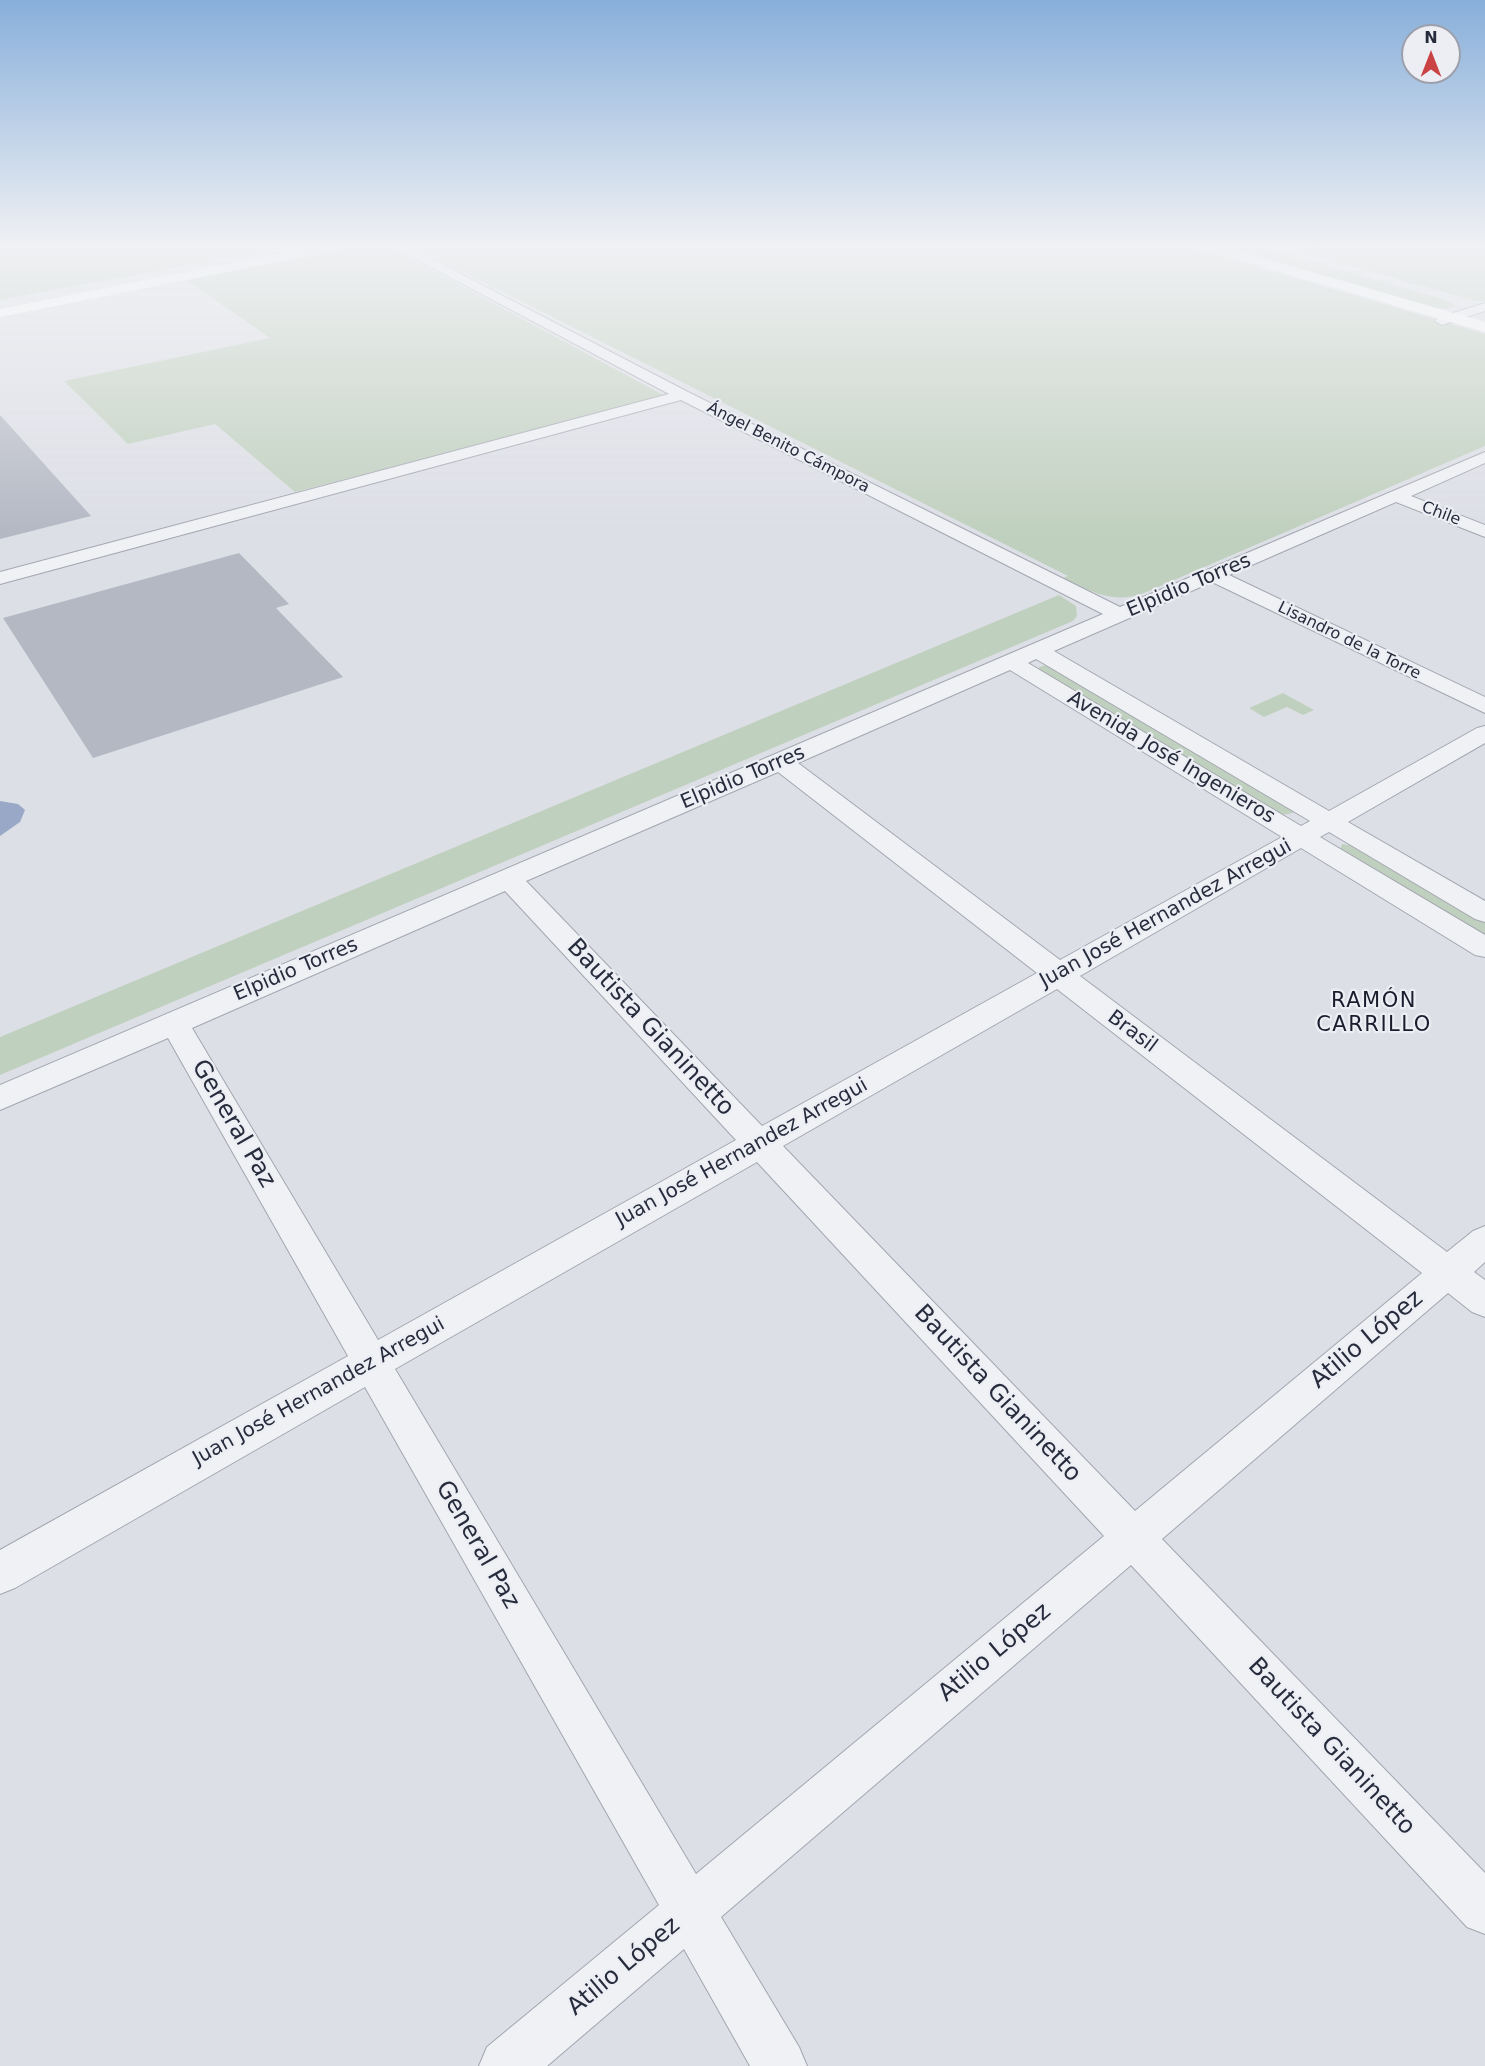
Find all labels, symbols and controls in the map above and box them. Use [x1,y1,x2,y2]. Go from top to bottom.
north arrow [1401,24,1461,84]
text: N [1424,28,1438,47]
street label: Ángel Benito Cámpora [703,399,873,497]
street label: Chile [1419,498,1463,530]
street label: Elpidio Torres [1123,549,1255,623]
street label: Lisandro de la Torre [1274,598,1424,684]
street label: Avenida José Ingenieros [1063,686,1279,830]
street label: Elpidio Torres [677,741,809,815]
street label: Juan José Hernandez Arregui [1036,835,1296,993]
street label: Elpidio Torres [230,933,362,1007]
street label: Bautista Gianinetto [560,933,740,1123]
district label: RAMÓN CARRILLO [1316,989,1432,1039]
street label: Brasil [1103,1006,1161,1058]
street label: General Paz [185,1055,281,1193]
street label: Juan José Hernandez Arregui [612,1074,872,1232]
street label: Atilio López [1305,1285,1429,1395]
street label: Bautista Gianinetto [907,1299,1087,1489]
street label: Juan José Hernandez Arregui [189,1313,449,1471]
street label: General Paz [429,1476,525,1614]
street label: Atilio López [933,1598,1057,1708]
street label: Bautista Gianinetto [1241,1652,1421,1842]
street label: Atilio López [562,1912,686,2022]

